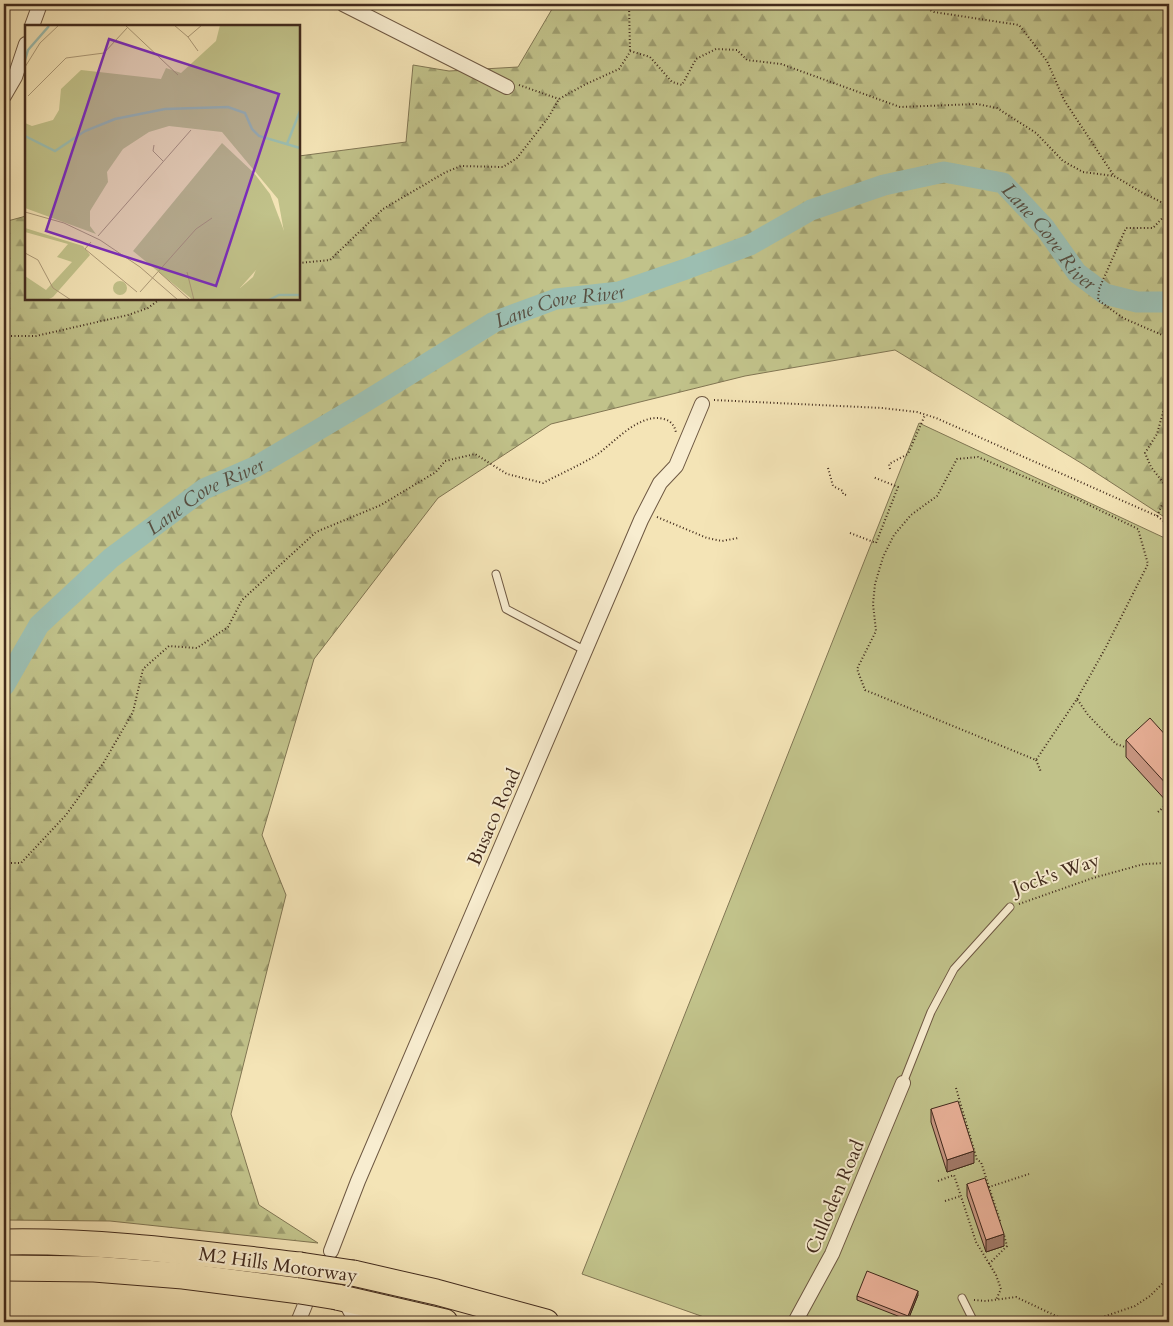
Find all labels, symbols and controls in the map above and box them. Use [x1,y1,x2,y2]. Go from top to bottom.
inset map [25,25,300,300]
water label: Lane Cove River [996,177,1103,297]
water label: Lane Cove River [491,277,630,334]
water label: Lane Cove River [140,450,271,541]
street label: Busaco Road [461,764,527,870]
street label: Jock's Way [1006,847,1103,902]
street label: Culloden Road [799,1136,871,1258]
street label: M2 Hills Motorway [197,1241,359,1289]

